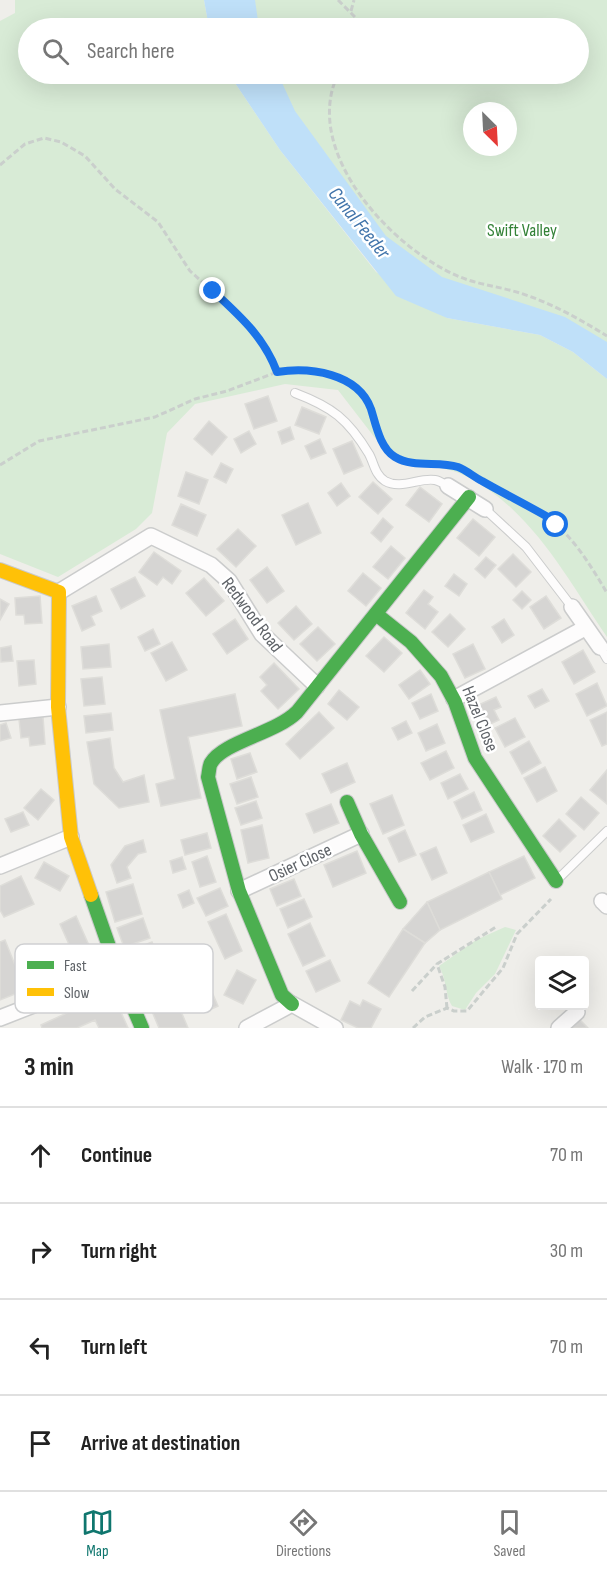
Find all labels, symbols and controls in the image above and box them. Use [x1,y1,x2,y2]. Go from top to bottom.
search box [18,18,589,84]
icon: search [39,35,72,68]
text: Search here [87,38,174,65]
north arrow [463,102,517,156]
water label: Canal Feeder [323,182,396,265]
park label: Swift Valley [487,220,557,241]
route end [199,277,225,303]
route start [542,511,568,537]
street label: Redwood Road [217,573,287,657]
street label: Hazel Close [457,683,503,755]
street label: Osier Close [265,839,335,887]
legend [15,944,213,1013]
map controls [535,956,589,1010]
button: layers [535,956,589,1010]
text: Fast [64,957,87,976]
text: Slow [64,984,89,1003]
text: 3 min [24,1052,74,1083]
text: Walk · 170 m [501,1055,583,1079]
icon: ahead [24,1139,57,1172]
text: Continue [81,1142,152,1169]
text: 70 m [550,1143,583,1167]
icon: right [24,1235,57,1268]
text: Turn right [81,1238,157,1265]
text: 30 m [550,1239,583,1263]
icon: left [24,1331,57,1364]
text: Turn left [81,1334,147,1361]
text: 70 m [550,1335,583,1359]
icon: arrive [24,1427,57,1460]
text: Arrive at destination [81,1430,240,1457]
tab: Map [81,1506,114,1561]
tab: Directions [276,1506,331,1561]
tab: Saved [493,1506,526,1561]

